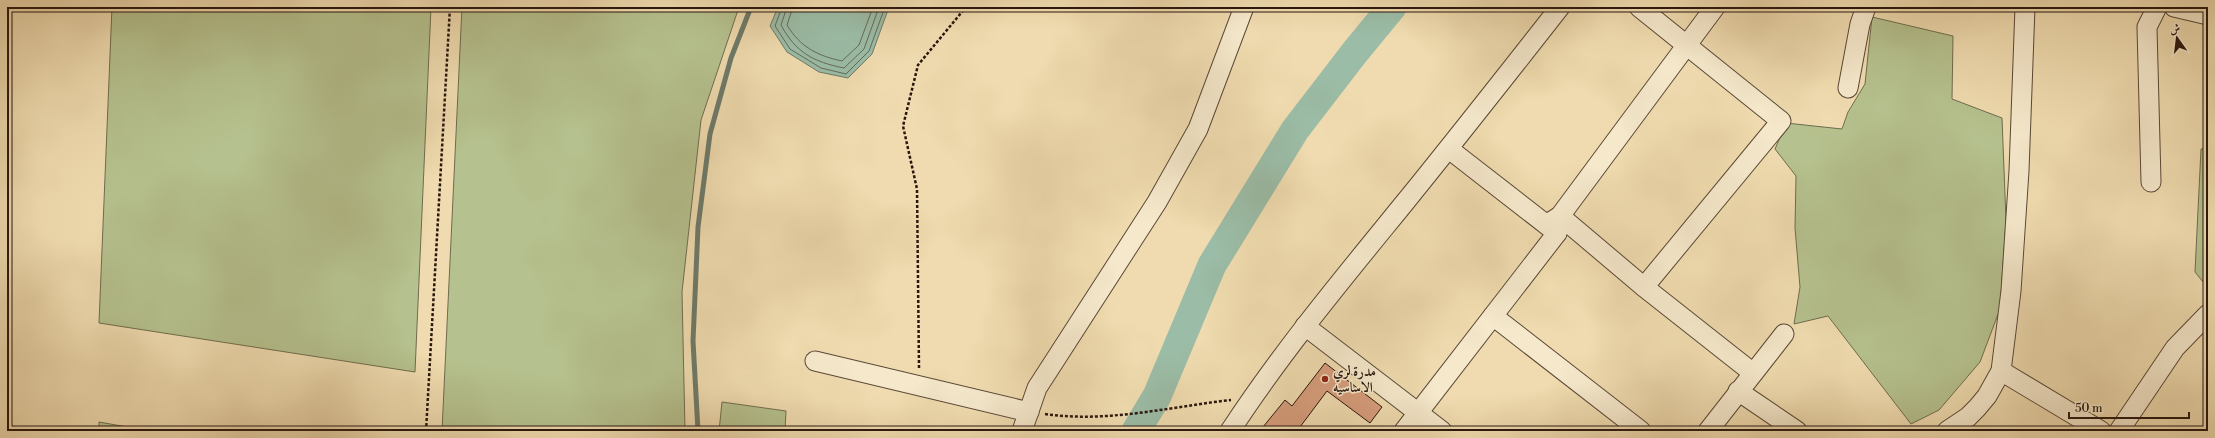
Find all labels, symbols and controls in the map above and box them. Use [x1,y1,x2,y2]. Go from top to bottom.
north arrow [2157,18,2197,58]
text: ش [2168,21,2182,37]
place label: مدرة لري الاساسیه [1333,363,1376,397]
marker: مدرة لري الاساسیه [1320,374,1330,384]
scale bar [2069,394,2189,420]
text: 50 m [2075,401,2103,416]

